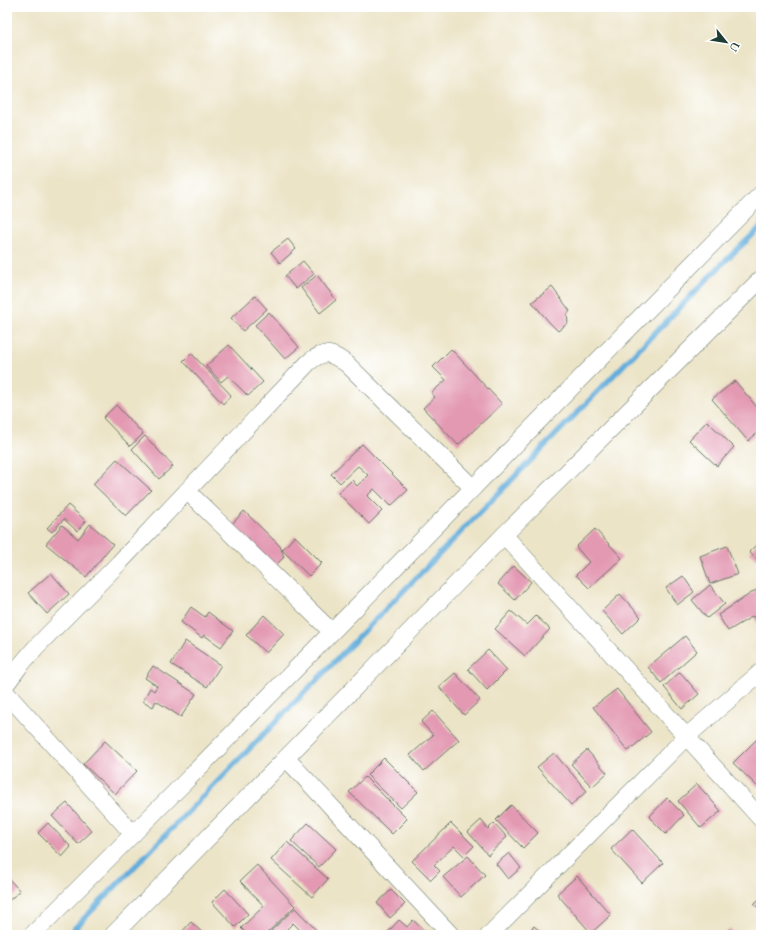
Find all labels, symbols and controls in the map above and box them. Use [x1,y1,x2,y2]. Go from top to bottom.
north arrow [706,22,746,62]
text: U [725,39,743,54]

